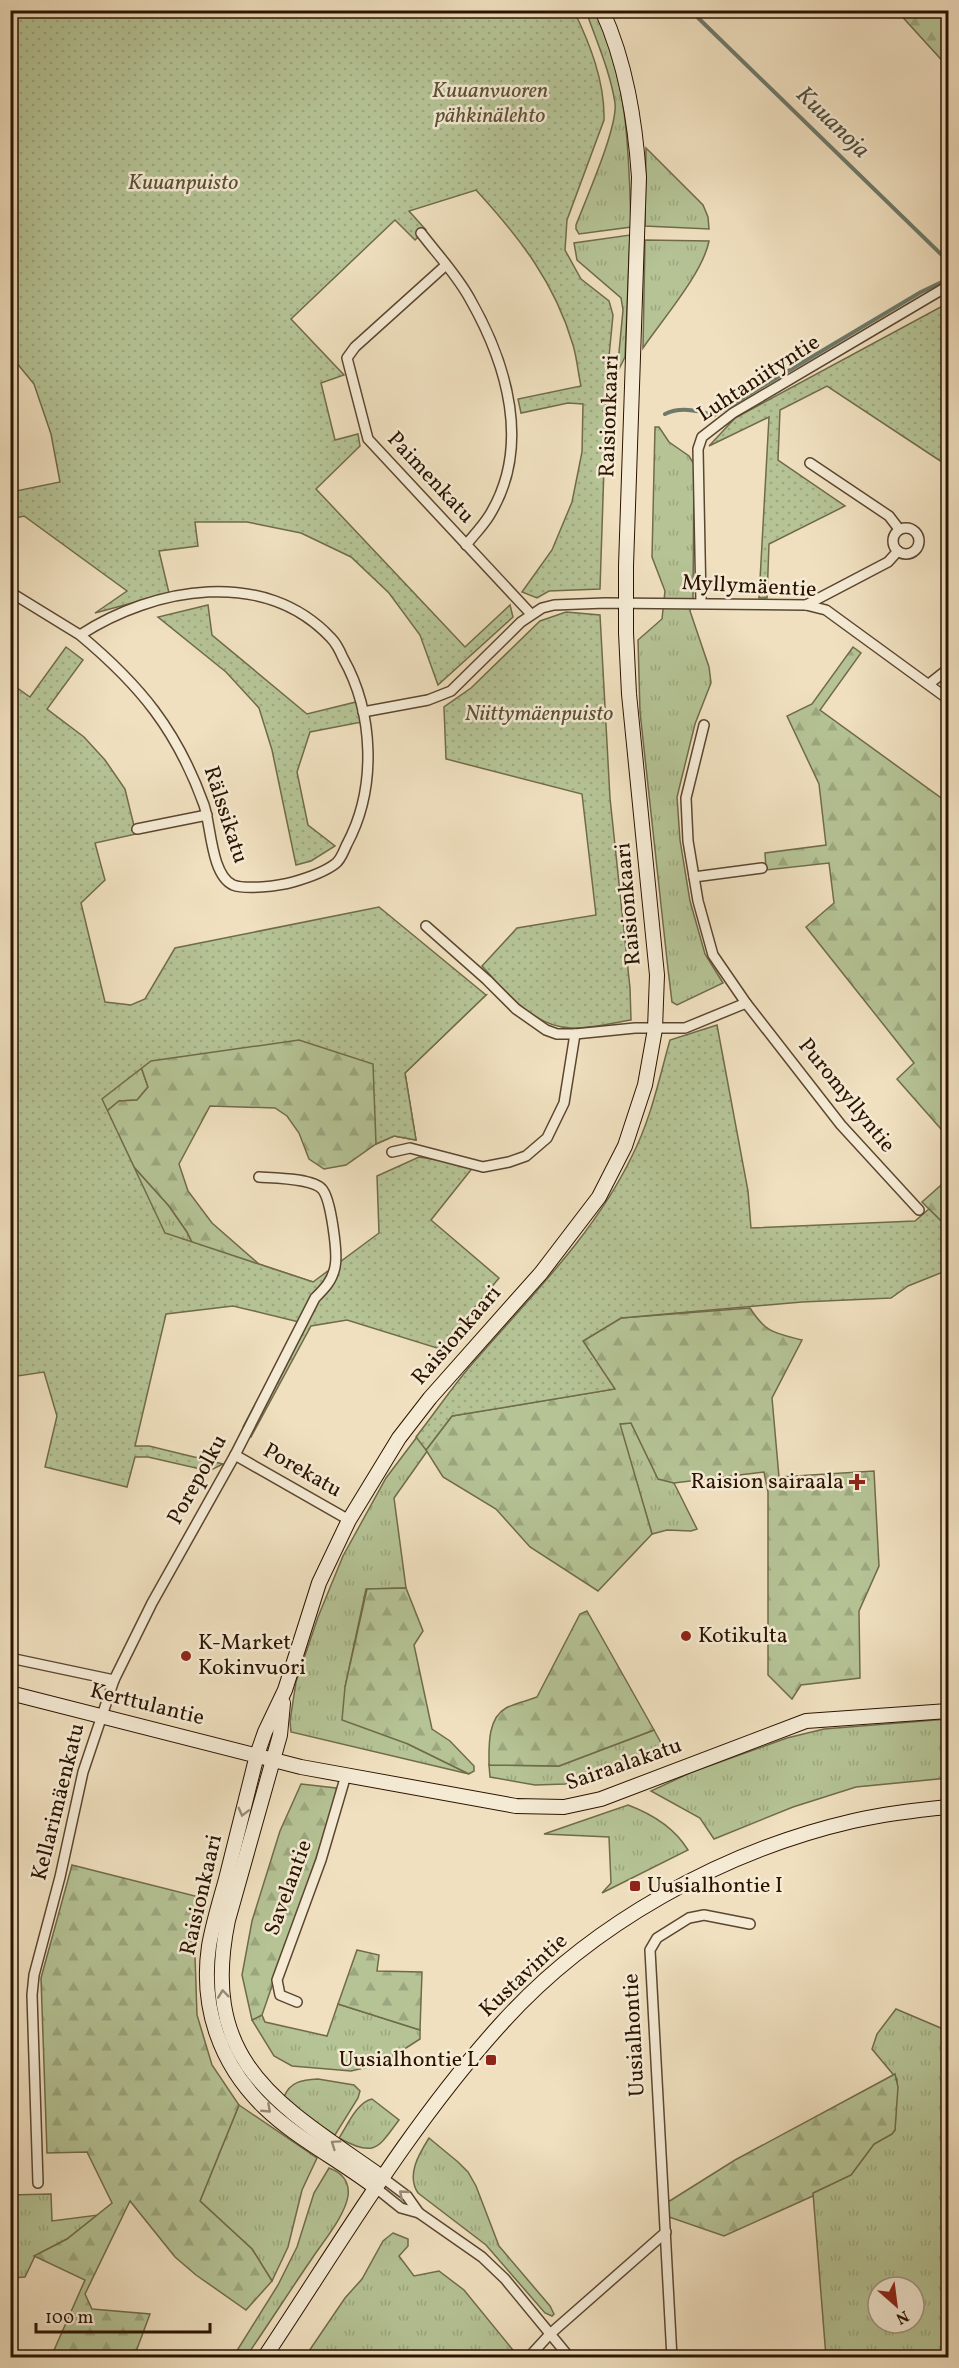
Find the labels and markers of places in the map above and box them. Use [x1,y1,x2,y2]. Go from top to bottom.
place label: Raision sairaala [690,1467,844,1498]
marker: Raision sairaala [848,1473,866,1491]
place label: Kotikulta [698,1621,788,1652]
place label: K-Market Kokinvuori [198,1628,306,1684]
marker: Kotikulta [679,1629,693,1643]
marker: K-Market Kokinvuori [179,1649,193,1663]
place label: Uusialhontie I [647,1871,783,1902]
marker: Uusialhontie I [628,1879,642,1893]
place label: Uusialhontie L [339,2045,479,2076]
marker: Uusialhontie L [484,2053,498,2067]

